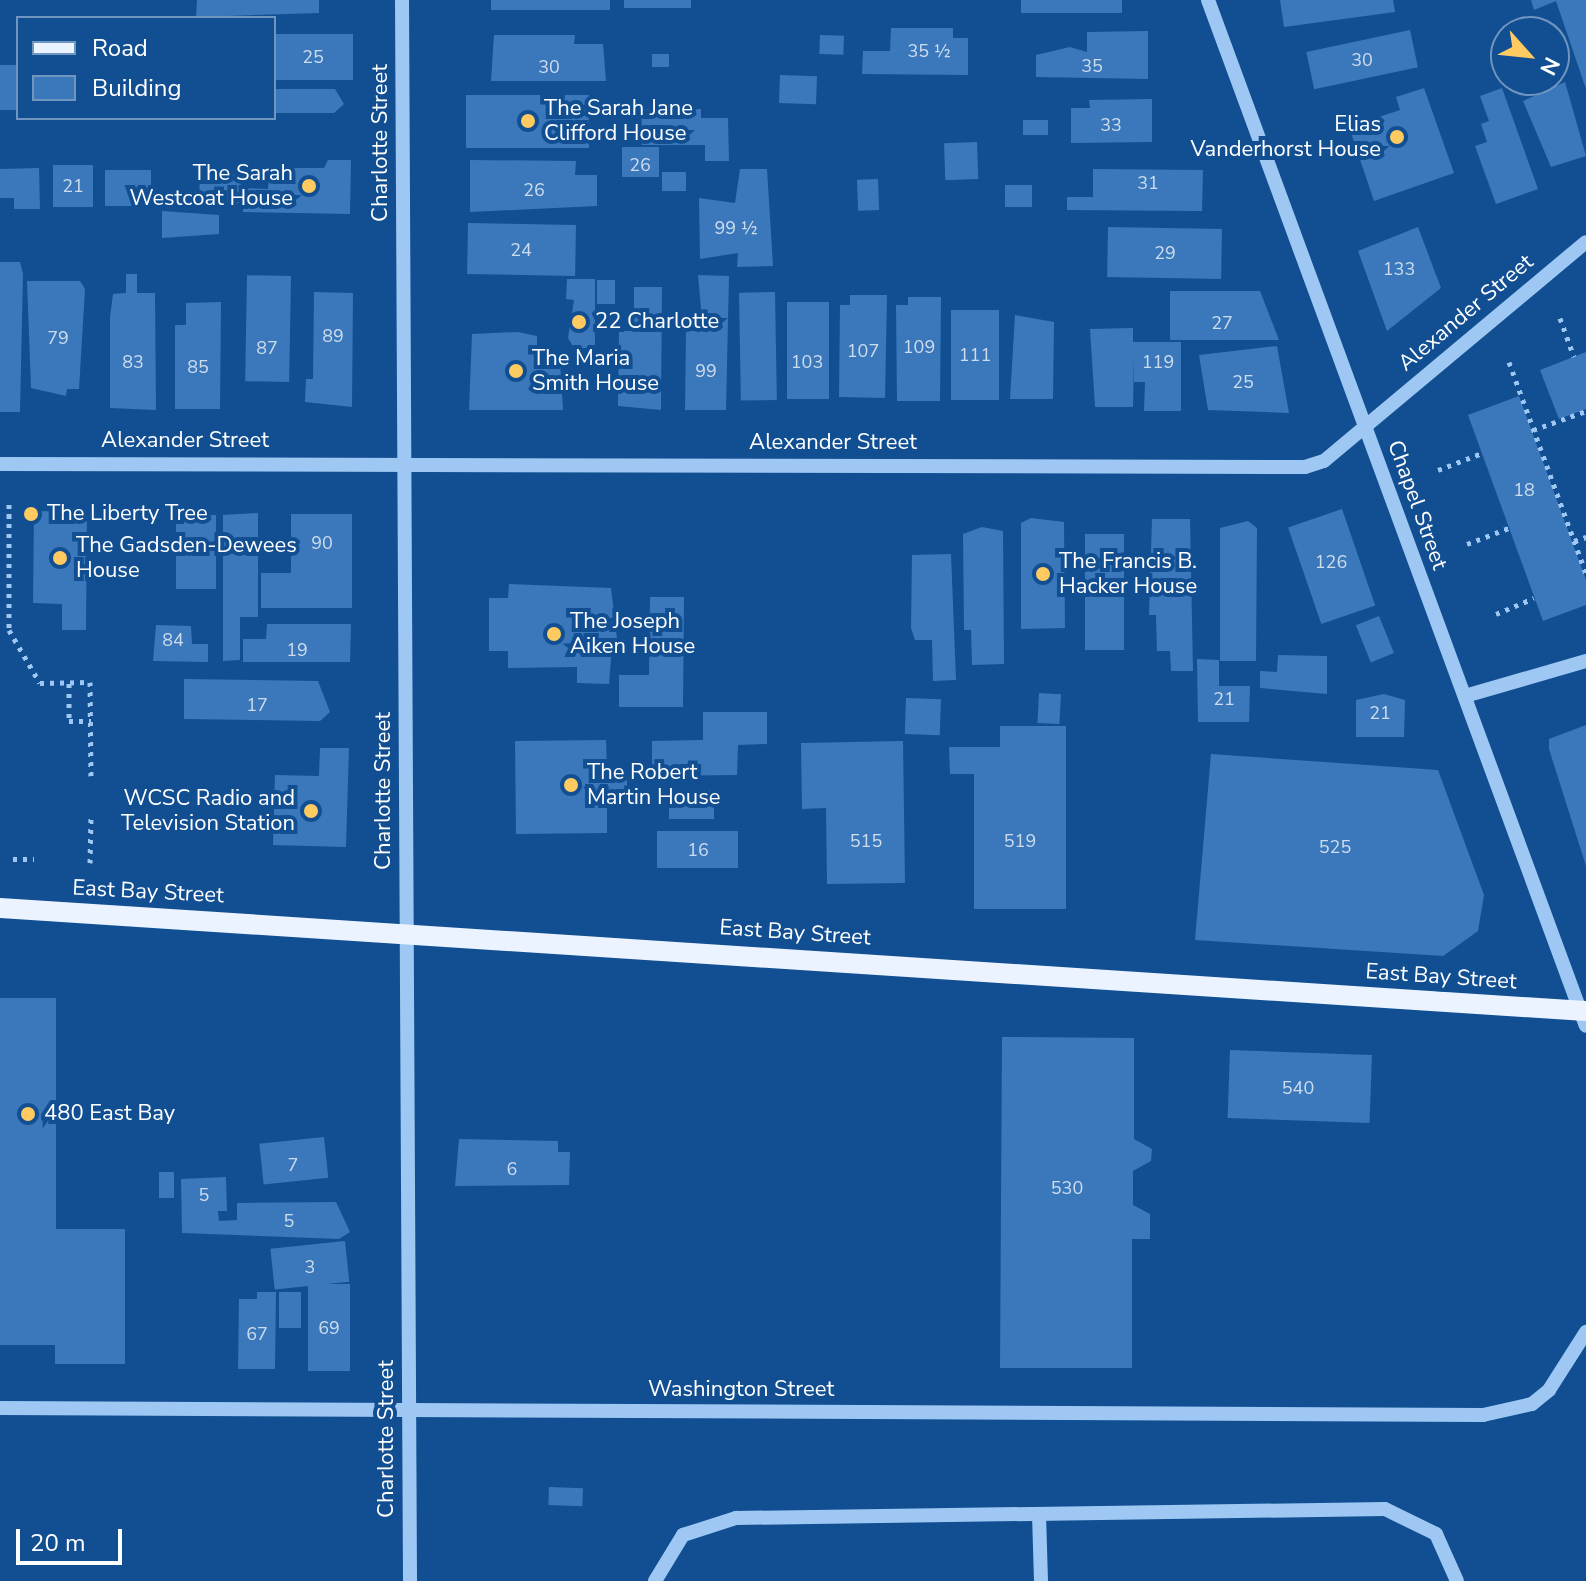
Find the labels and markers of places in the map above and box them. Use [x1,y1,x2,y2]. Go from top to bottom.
place label: The Sarah Jane Clifford House [544,95,693,146]
place label: Elias Vanderhorst House [1191,111,1381,162]
marker: The Sarah Jane Clifford House [519,112,537,130]
marker: Elias Vanderhorst House [1388,128,1406,146]
place label: The Sarah Westcoat House [129,160,293,212]
marker: The Sarah Westcoat House [300,177,318,195]
place label: 22 Charlotte [595,309,719,335]
marker: 22 Charlotte [570,313,588,331]
place label: The Maria Smith House [532,345,659,396]
marker: The Maria Smith House [507,362,525,380]
place label: The Liberty Tree [47,501,208,527]
marker: The Liberty Tree [22,505,40,523]
place label: The Gadsden-Dewees House [76,532,297,584]
place label: The Francis B. Hacker House [1059,548,1197,600]
marker: The Gadsden-Dewees House [51,549,69,567]
marker: The Francis B. Hacker House [1034,565,1052,583]
place label: The Joseph Aiken House [570,608,695,660]
marker: The Joseph Aiken House [545,625,563,643]
place label: The Robert Martin House [587,759,720,810]
marker: The Robert Martin House [562,776,580,794]
place label: WCSC Radio and Television Station [121,785,295,836]
marker: WCSC Radio and Television Station [302,802,320,820]
place label: 480 East Bay [44,1101,175,1127]
marker: 480 East Bay [19,1105,37,1123]

